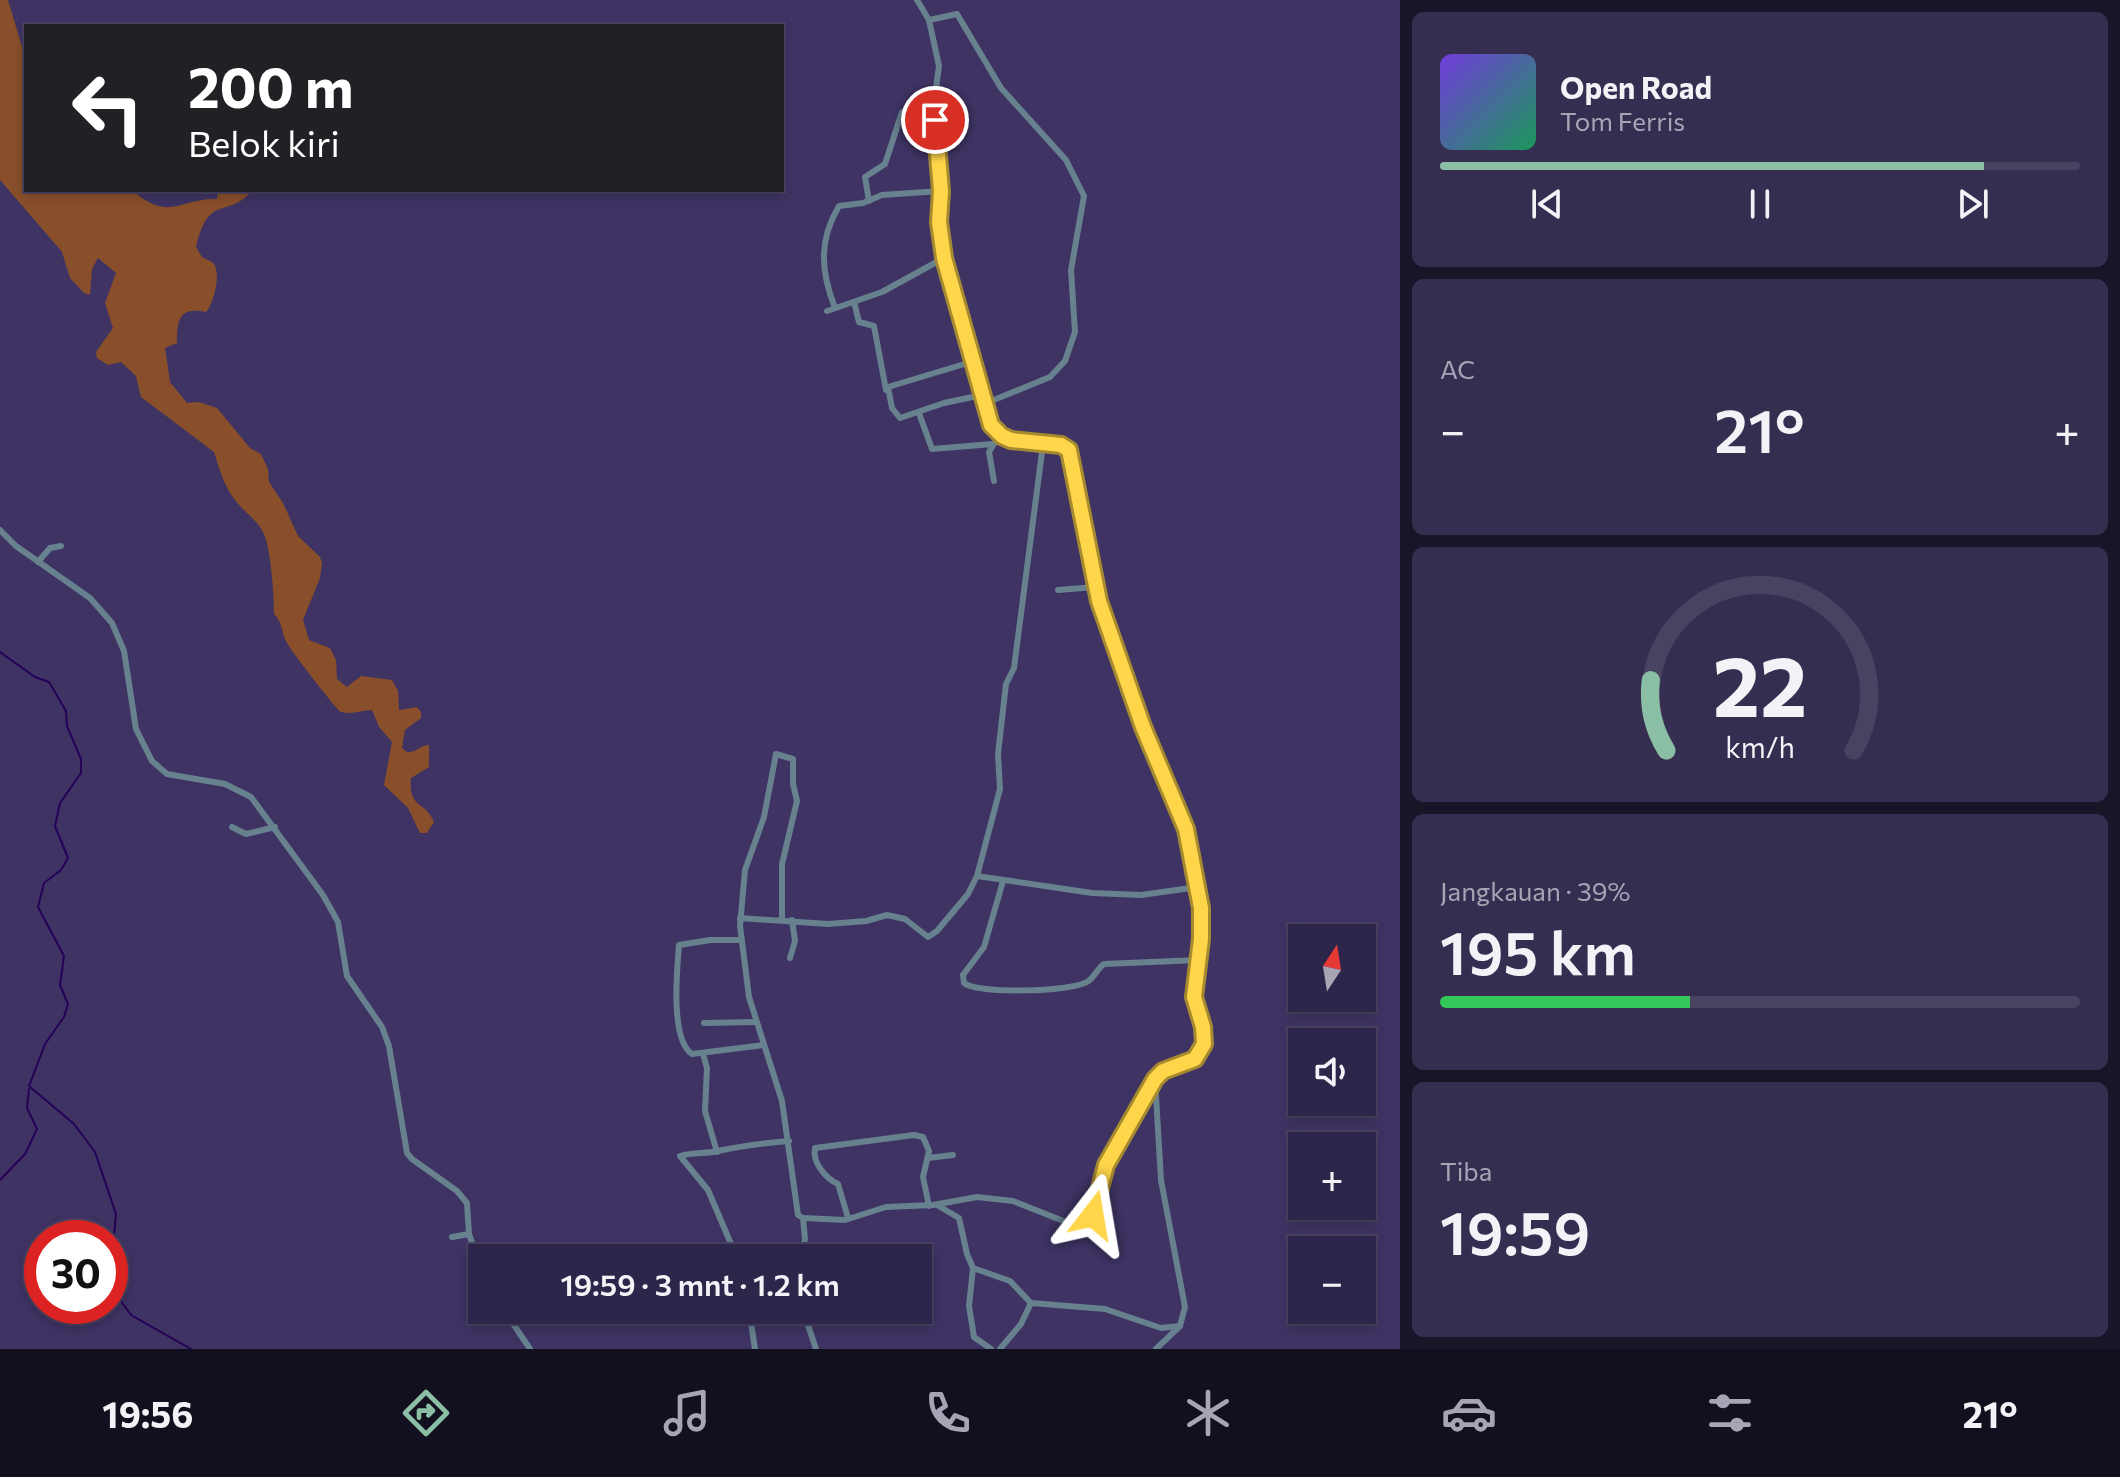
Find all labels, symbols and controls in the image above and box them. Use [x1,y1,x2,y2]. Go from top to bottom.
text: 200 m [188,51,354,120]
icon: left [56,56,160,160]
text: Open Road [1560,68,1712,105]
pin [901,86,969,154]
icon: arrive [913,98,957,142]
text: Tom Ferris [1560,105,1685,136]
text: Belok kiri [188,120,340,164]
icon: previous [1525,182,1569,226]
icon: pause [1738,182,1782,226]
icon: next [1951,182,1995,226]
text: AC [1440,353,1475,384]
text: 21° [1714,392,1805,465]
text: − [1440,402,1465,456]
text: + [2054,402,2080,456]
text: 22 [1713,631,1807,733]
text: km/h [1725,729,1795,764]
text: Jangkauan · 39% [1440,875,1630,906]
text: 195 km [1440,914,1636,987]
north arrow [1288,924,1376,1012]
map controls [1288,924,1376,1324]
button: sound [1288,1028,1376,1116]
button: + [1288,1132,1376,1220]
text: Tiba [1440,1155,1492,1186]
position arrow [1051,1173,1135,1257]
text: 19:59 [1440,1194,1590,1267]
speed limit sign: 30 [24,1220,128,1324]
button: − [1288,1236,1376,1324]
text: 19:59 · 3 mnt · 1.2 km [560,1265,840,1302]
icon: directions [398,1385,454,1441]
icon: music [659,1385,715,1441]
icon: phone [920,1385,976,1441]
icon: climate [1180,1385,1236,1441]
icon: car [1441,1385,1497,1441]
icon: filters [1702,1385,1758,1441]
text: 19:56 [102,1391,194,1435]
text: 21° [1963,1391,2018,1435]

